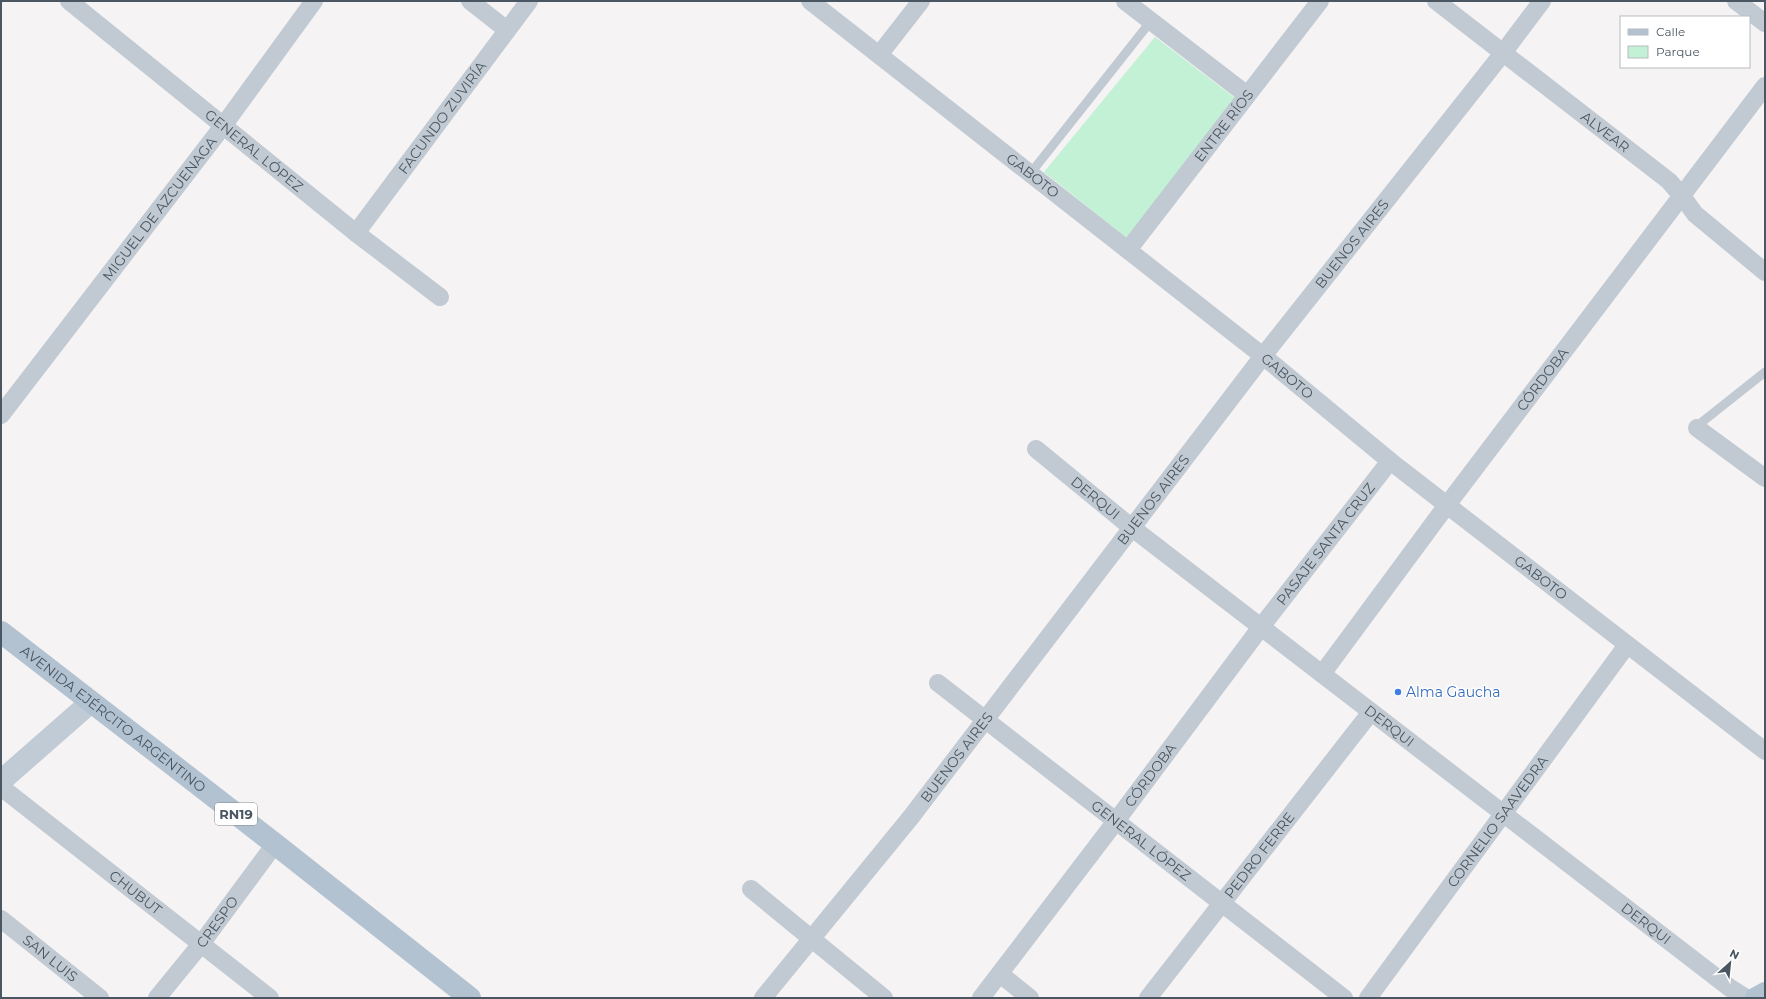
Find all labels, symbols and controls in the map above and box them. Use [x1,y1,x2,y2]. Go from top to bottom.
legend [1620,16,1750,68]
text: Calle [1656,24,1685,39]
text: Parque [1656,44,1700,59]
street label: FACUNDO ZUVIRÍA [394,57,491,178]
street label: ENTRE RÍOS [1190,86,1257,166]
street label: GENERAL LÓPEZ [201,105,307,196]
street label: ALVEAR [1577,107,1633,156]
street label: MIGUEL DE AZCUENAGA [98,132,221,285]
street label: GABOTO [1003,149,1063,202]
street label: BUENOS AIRES [1311,196,1393,292]
street label: CÓRDOBA [1512,343,1573,415]
street label: GABOTO [1257,349,1317,403]
street label: BUENOS AIRES [1113,451,1193,548]
street label: DERQUI [1067,472,1124,523]
street label: PASAJE SANTA CRUZ [1272,479,1379,609]
street label: GABOTO [1511,551,1571,604]
street label: AVENIDA EJÉRCITO ARGENTINO [17,641,210,796]
place label: Alma Gaucha [1406,683,1501,701]
marker: Alma Gaucha [1393,687,1403,697]
street label: DERQUI [1361,701,1418,751]
street label: BUENOS AIRES [916,709,997,806]
street label: CÓRDOBA [1121,739,1181,811]
street label: CORNELIO SAAVEDRA [1443,751,1552,891]
street label: GENERAL LÓPEZ [1088,796,1194,885]
road number: RN19 [215,803,257,825]
street label: PEDRO FERRE [1220,809,1298,902]
street label: CHUBUT [106,866,165,919]
street label: CRESPO [192,892,242,951]
street label: DERQUI [1618,899,1675,948]
street label: SAN LUIS [19,931,82,986]
north arrow [1710,943,1750,983]
text: N [1727,946,1742,962]

